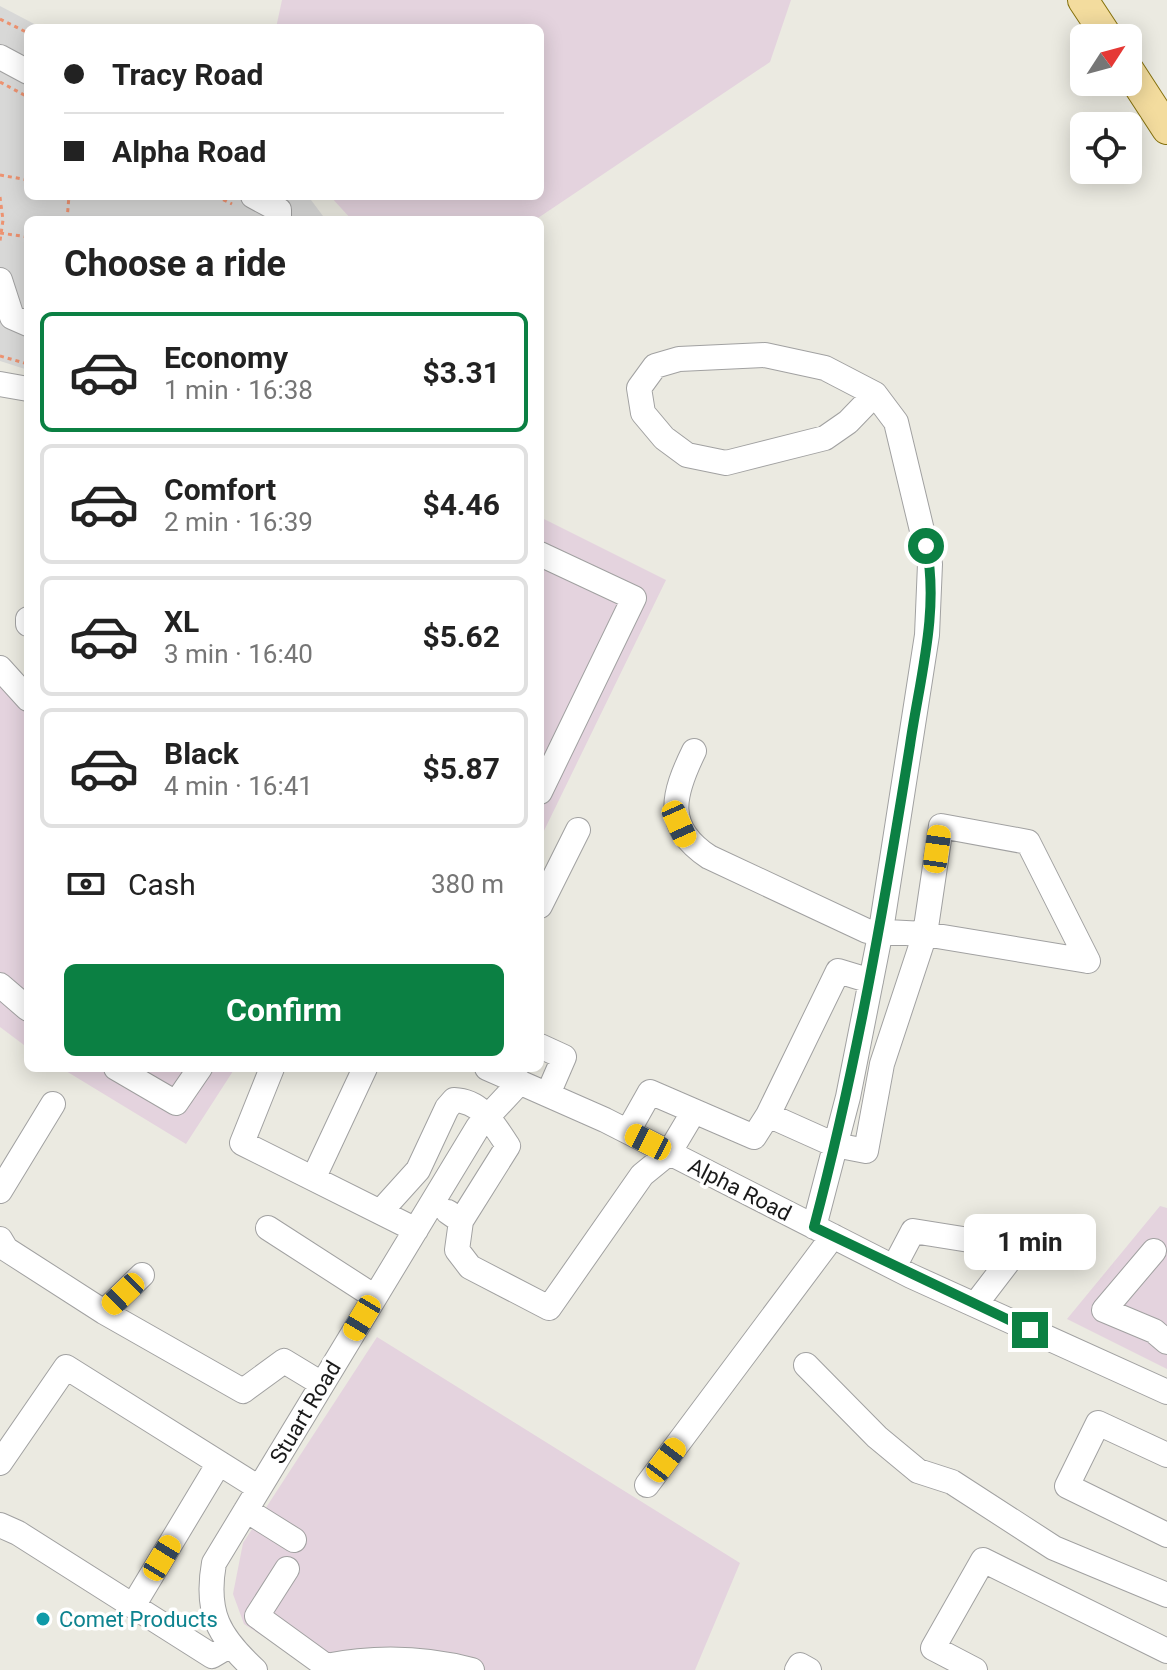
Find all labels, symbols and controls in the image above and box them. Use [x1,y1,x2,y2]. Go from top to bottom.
north arrow [1070,24,1142,96]
map controls [1070,24,1142,184]
text: Tracy Road [112,57,263,92]
button: locate [1070,112,1142,184]
text: Alpha Road [112,134,266,169]
text: Choose a ride [64,243,286,285]
icon: car [68,336,140,408]
text: Economy [164,340,288,375]
text: $3.31 [422,355,500,390]
text: 1 min · 16:38 [164,375,313,405]
icon: car [68,468,140,540]
text: Comfort [164,472,276,507]
text: $4.46 [422,487,500,522]
text: 2 min · 16:39 [164,507,313,537]
route start [908,528,944,564]
icon: car [68,600,140,672]
text: XL [164,604,199,639]
text: $5.62 [422,619,500,654]
text: 3 min · 16:40 [164,639,313,669]
icon: car [68,732,140,804]
text: Black [164,736,239,771]
text: $5.87 [422,751,500,786]
text: 4 min · 16:41 [164,771,313,801]
car [658,797,700,851]
car [922,824,952,874]
icon: cash [64,862,108,906]
text: Cash [128,867,196,902]
text: 380 m [431,869,504,899]
button: Confirm [64,964,504,1056]
car [621,1120,675,1164]
street label: Alpha Road [684,1153,795,1226]
callout: 1 min [964,1214,1096,1270]
text: 1 min [997,1227,1063,1257]
car [97,1269,149,1319]
car [339,1291,385,1345]
route end [1012,1312,1048,1348]
street label: Stuart Road [265,1356,346,1468]
car [642,1434,690,1486]
car [139,1531,185,1585]
place label: Comet Products [59,1607,218,1632]
marker: Comet Products [34,1610,52,1628]

